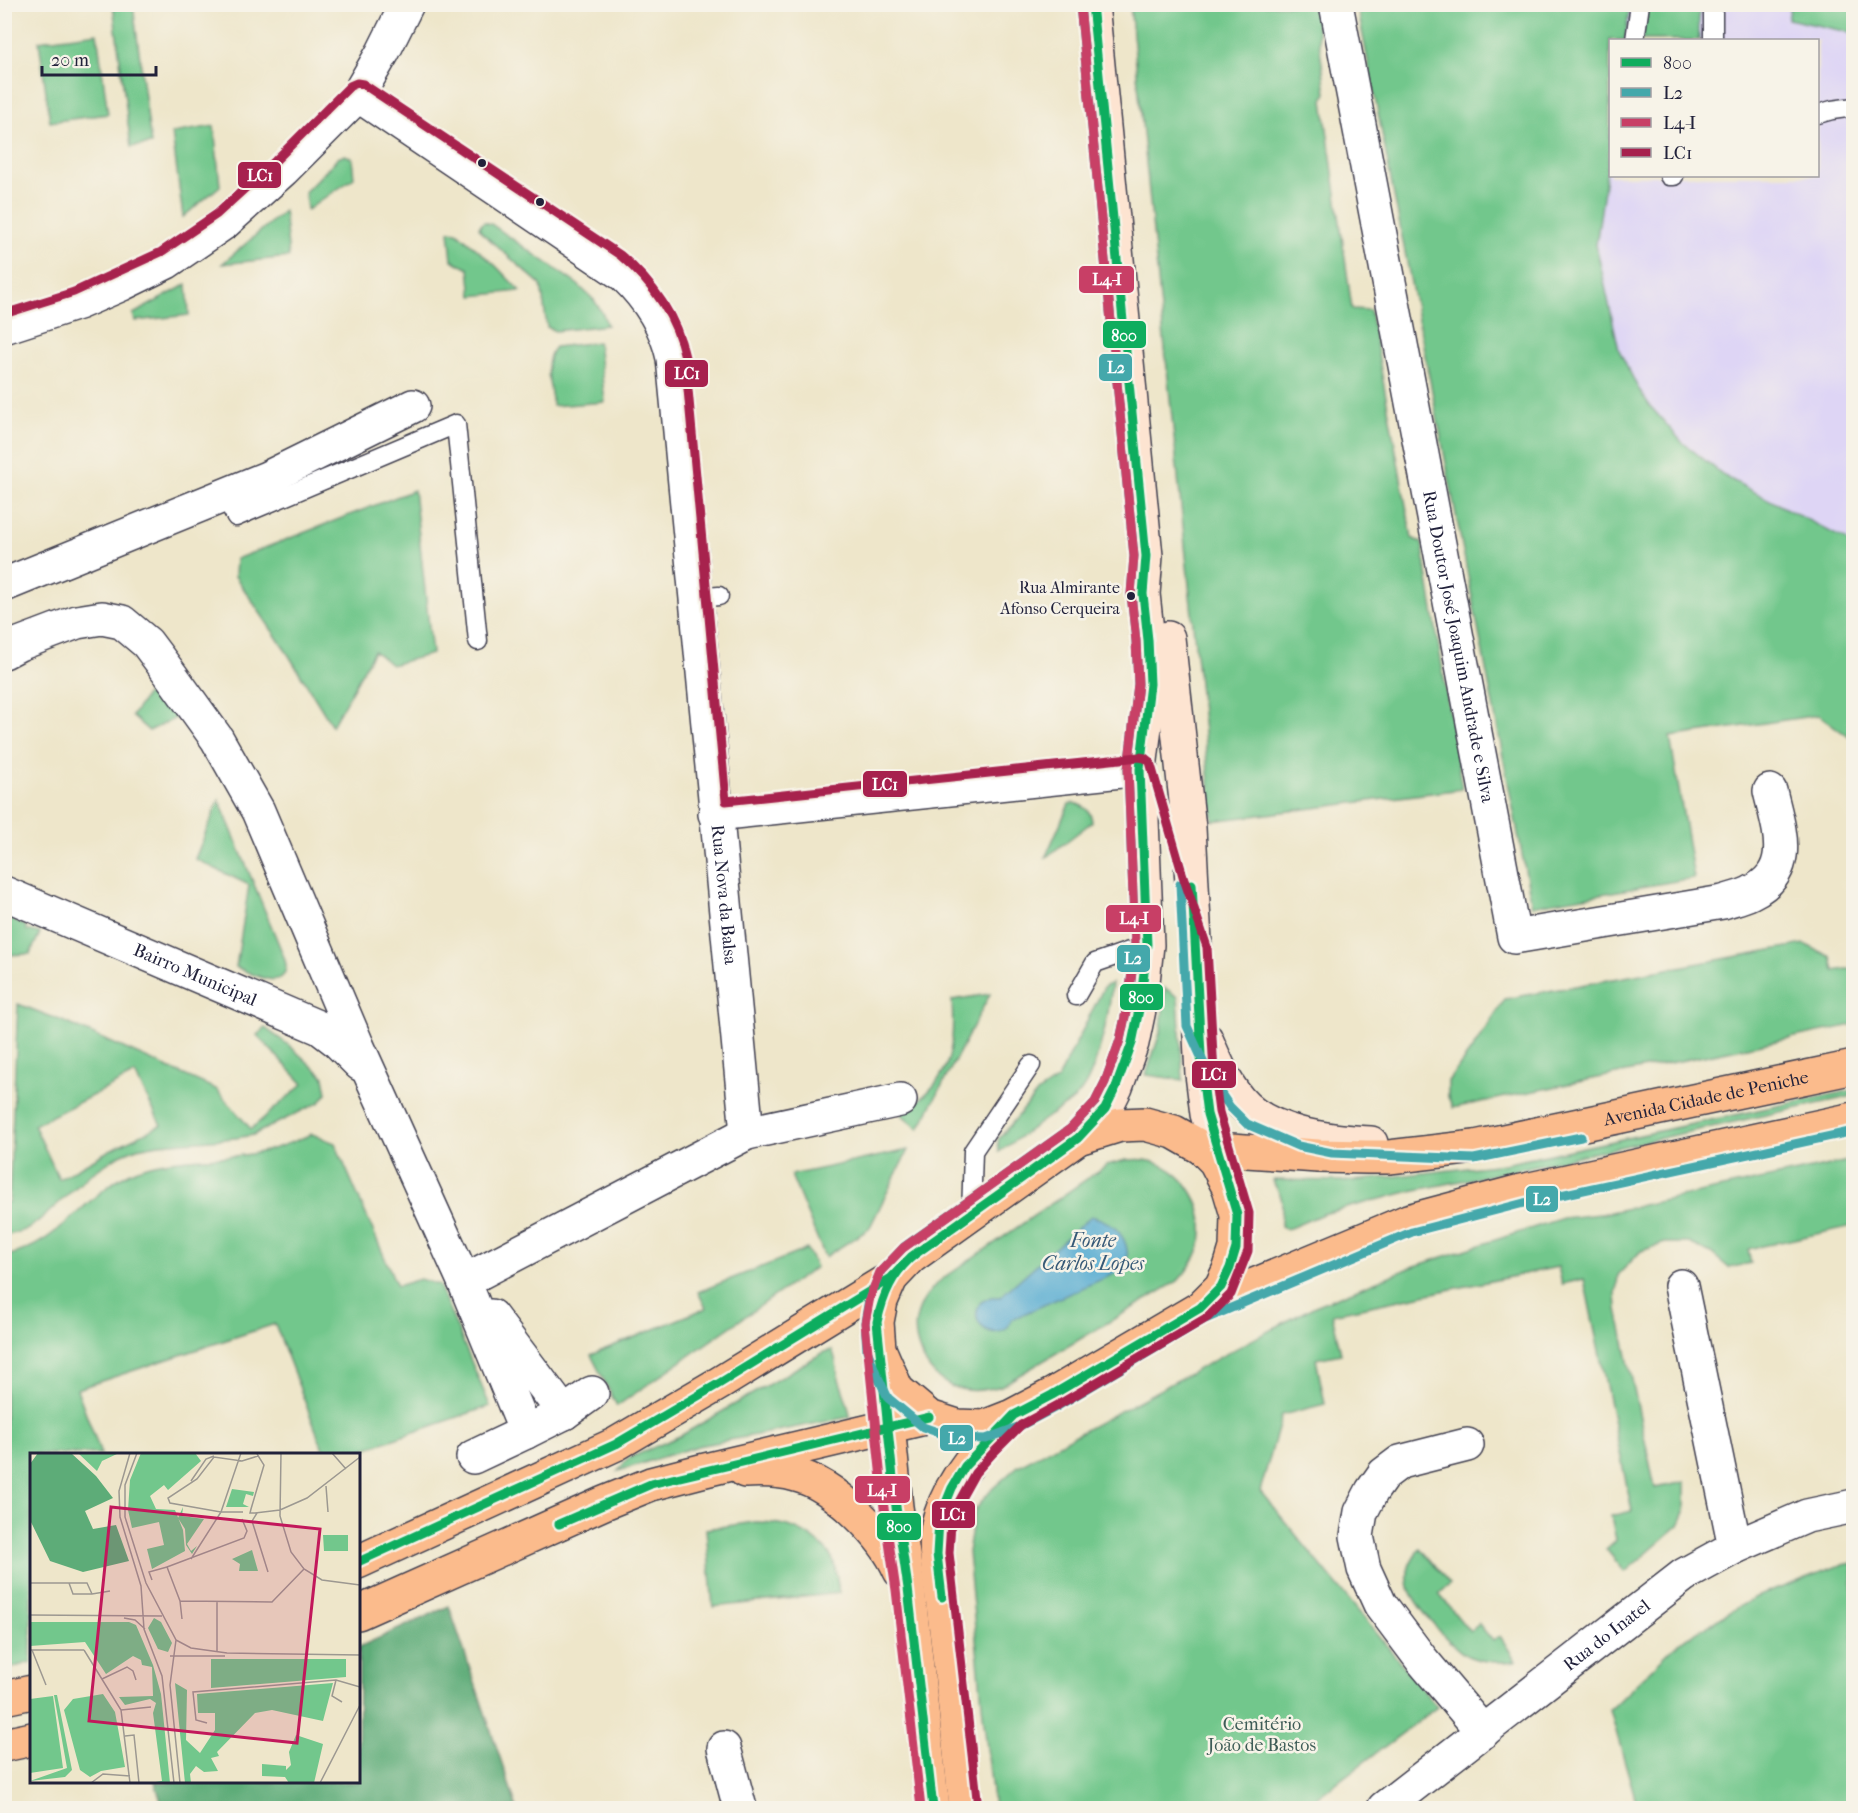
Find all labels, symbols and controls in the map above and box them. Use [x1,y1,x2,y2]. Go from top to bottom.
scale bar [42,39,156,77]
legend [1609,39,1819,177]
text: 20 m [51,50,89,71]
text: 800 [1663,53,1692,74]
text: L2 [1663,83,1683,104]
text: L4-I [1663,113,1696,134]
text: LC1 [1663,143,1692,164]
unlabelled marker [476,157,488,169]
line badge: LC1 [237,161,282,189]
text: LC1 [247,166,273,185]
unlabelled marker [534,196,546,208]
line badge: L4-I [1078,265,1135,294]
text: L4-I [1092,270,1122,290]
line badge: 800 [1102,320,1147,349]
text: 800 [1111,326,1137,345]
line badge: L2 [1098,353,1133,382]
text: L2 [1107,358,1125,377]
line badge: LC1 [664,359,709,388]
text: LC1 [674,364,700,383]
street label: Rua Doutor José Joaquim Andrade e Silva [1418,489,1498,805]
place label: Rua Almirante Afonso Cerqueira [999,578,1121,618]
marker: Rua Almirante Afonso Cerqueira [1125,590,1137,602]
line badge: LC1 [862,770,908,798]
text: LC1 [872,775,898,794]
street label: Rua Nova da Balsa [707,824,741,966]
line badge: L4-I [1105,904,1162,933]
text: L4-I [1119,909,1149,929]
street label: Bairro Municipal [130,940,260,1011]
line badge: L2 [1116,944,1151,973]
text: L2 [1124,949,1142,968]
line badge: 800 [1119,983,1164,1011]
text: 800 [1128,988,1154,1007]
line badge: LC1 [1191,1060,1237,1089]
text: LC1 [1201,1065,1227,1084]
street label: Avenida Cidade de Peniche [1601,1067,1811,1131]
line badge: L2 [1525,1185,1559,1213]
text: L2 [1533,1190,1551,1209]
water label: Fonte Carlos Lopes [1042,1229,1145,1275]
line badge: L2 [939,1424,974,1452]
text: L2 [948,1429,966,1448]
inset map [30,1453,360,1783]
line badge: L4-I [854,1475,911,1504]
text: L4-I [867,1481,897,1501]
line badge: LC1 [931,1500,976,1529]
text: LC1 [940,1505,966,1524]
line badge: 800 [876,1512,922,1541]
text: 800 [886,1517,912,1536]
street label: Rua do Inatel [1559,1595,1655,1676]
park label: Cemitério João de Bastos [1206,1714,1316,1756]

